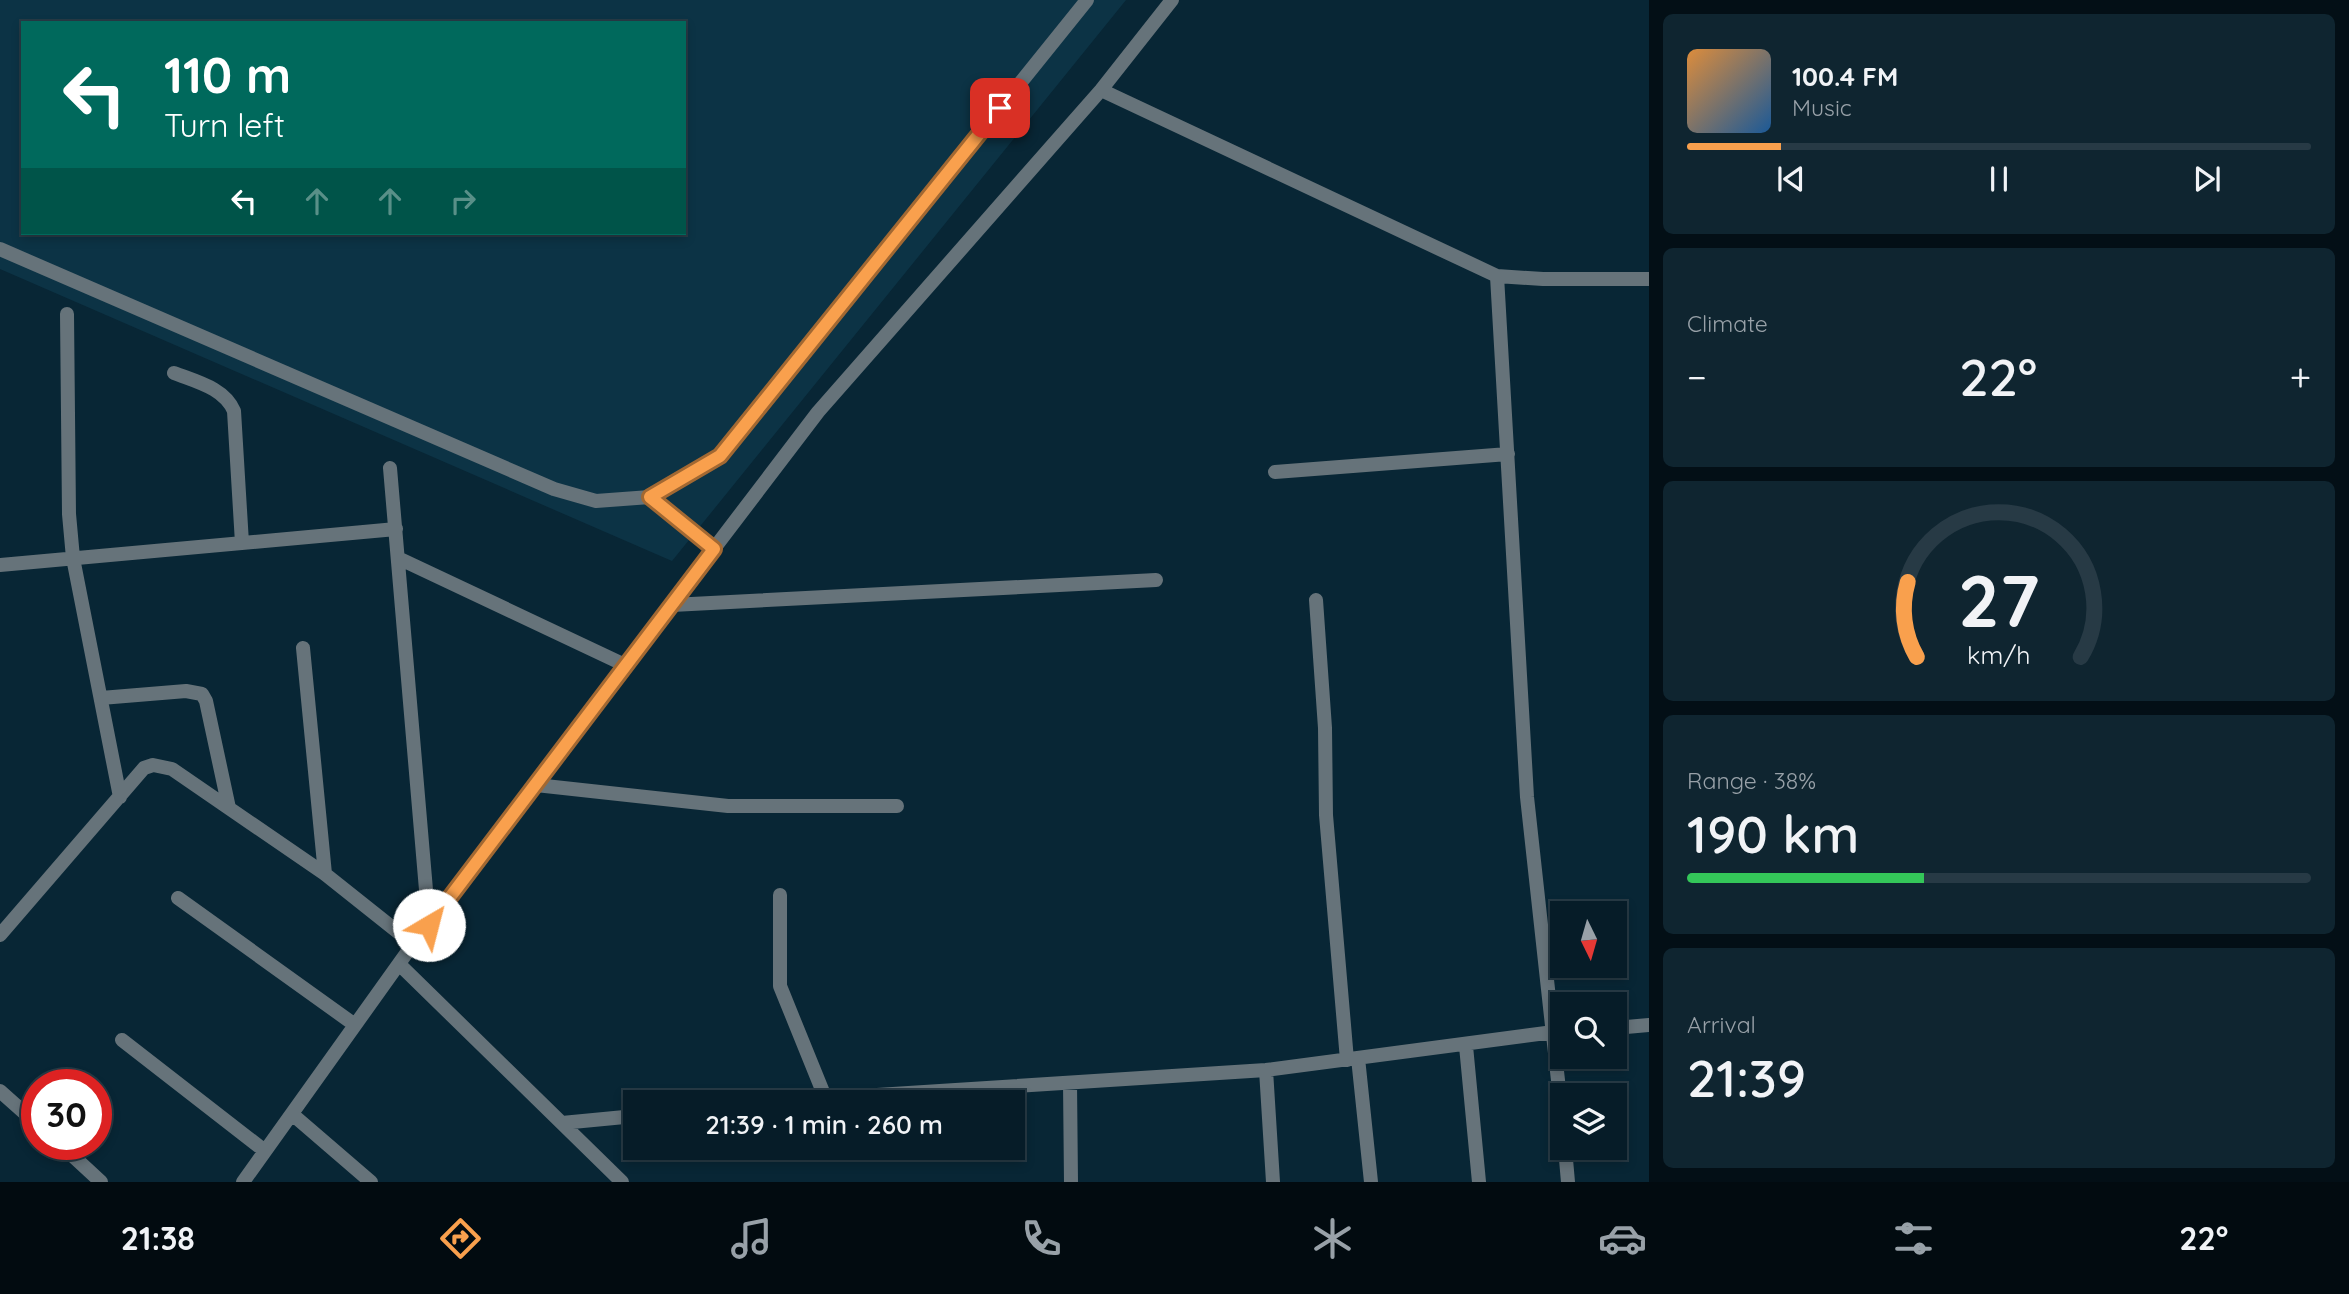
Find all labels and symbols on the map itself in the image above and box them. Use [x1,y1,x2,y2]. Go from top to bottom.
pin [970,78,1030,138]
position arrow [392,888,466,962]
north arrow [1550,901,1628,978]
speed limit sign: 30 [21,1069,112,1160]

